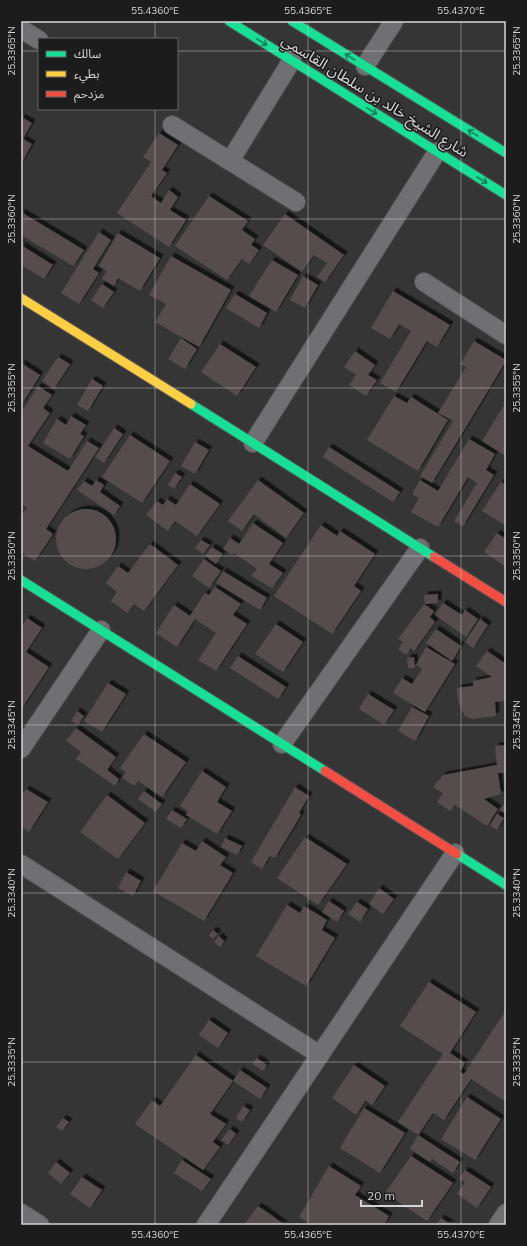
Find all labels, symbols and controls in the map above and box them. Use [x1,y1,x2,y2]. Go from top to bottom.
text: 55.4360°E [131,4,179,17]
text: 55.4365°E [284,4,332,17]
text: 55.4370°E [437,4,485,17]
text: 25.3365°N [5,26,18,76]
text: 25.3365°N [510,26,523,76]
street label: شارع الشيخ خالد بن سلطان القاسمي [277,30,472,164]
legend [38,38,178,110]
one-way arrow [256,38,268,46]
text: سالك [74,46,101,61]
one-way arrow [345,53,356,61]
text: بطيء [74,66,100,84]
text: مزدحم [74,86,104,103]
one-way arrow [366,107,378,115]
one-way arrow [467,128,479,136]
one-way arrow [476,176,487,184]
text: 25.3360°N [5,194,18,244]
text: 25.3360°N [510,194,523,244]
text: 25.3355°N [5,363,18,413]
text: 25.3355°N [510,363,523,413]
text: 25.3350°N [5,531,18,581]
text: 25.3350°N [510,531,523,581]
text: 25.3345°N [5,700,18,750]
text: 25.3345°N [510,700,523,750]
text: 25.3340°N [5,868,18,918]
text: 25.3340°N [510,868,523,918]
text: 25.3335°N [5,1037,18,1087]
text: 25.3335°N [510,1037,523,1087]
scale bar [361,1182,422,1208]
text: 20 m [367,1188,395,1203]
text: 55.4360°E [131,1228,179,1241]
text: 55.4365°E [284,1228,332,1241]
text: 55.4370°E [437,1228,485,1241]

